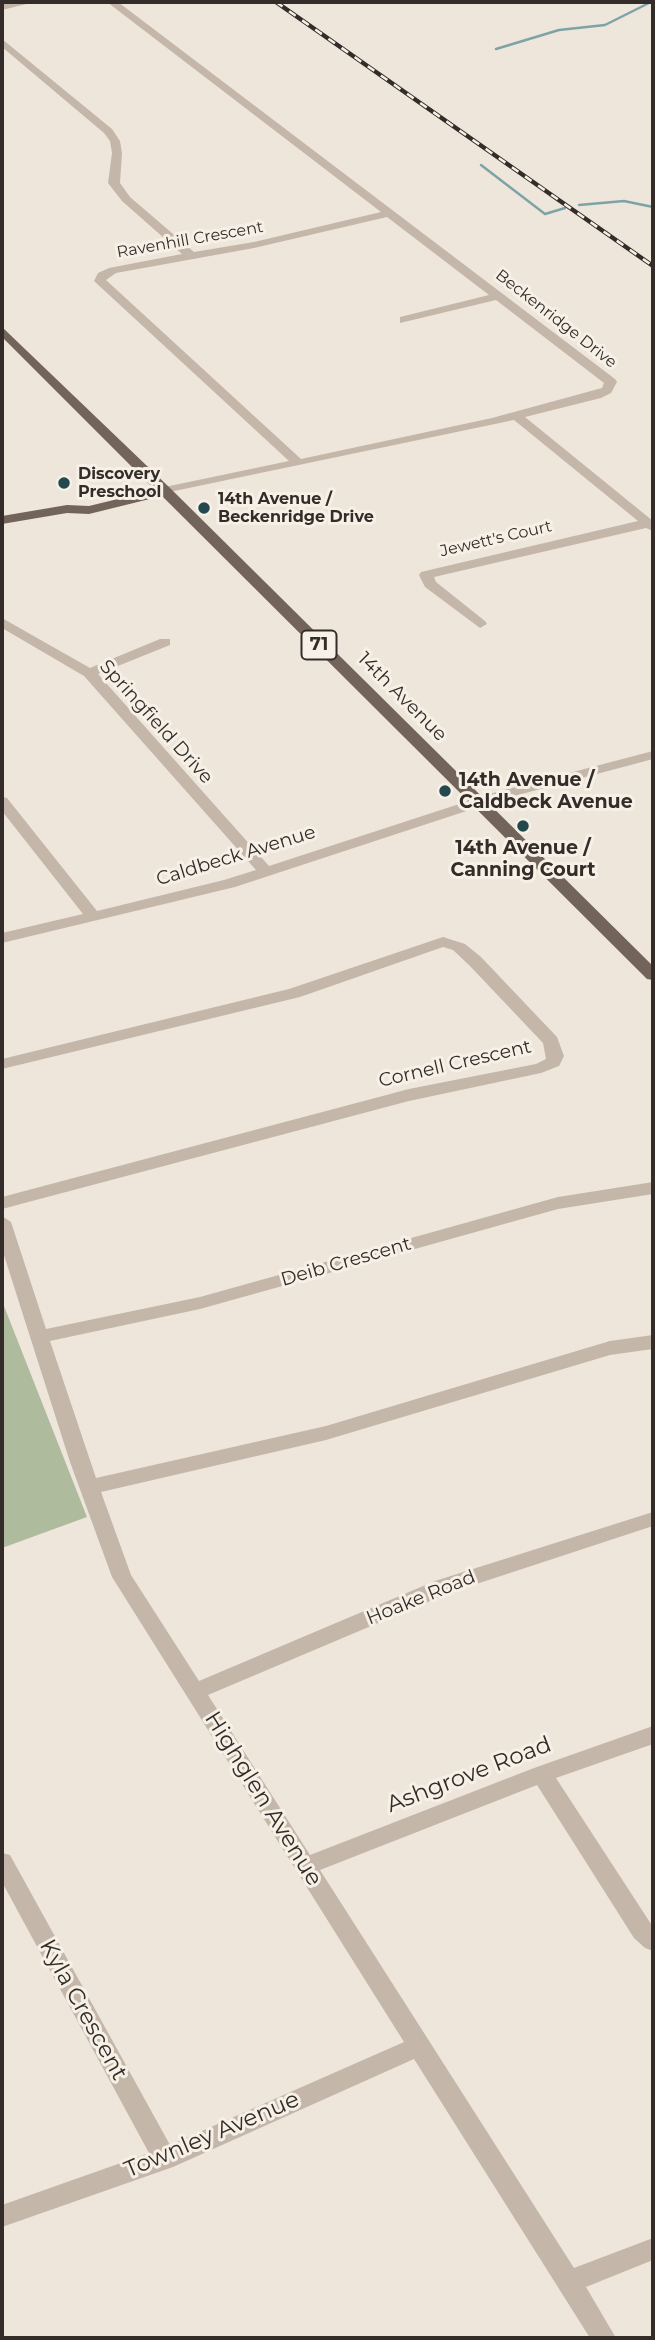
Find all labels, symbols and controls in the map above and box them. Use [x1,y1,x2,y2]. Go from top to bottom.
street label: Ravenhill Crescent [115,218,265,262]
street label: Beckenridge Drive [492,266,620,372]
place label: Discovery Preschool [78,464,161,502]
marker: Discovery Preschool [56,475,72,491]
place label: 14th Avenue / Beckenridge Drive [218,489,374,527]
marker: 14th Avenue / Beckenridge Drive [196,500,212,516]
street label: Jewett's Court [438,517,554,561]
road number: 71 [302,630,336,660]
street label: 14th Avenue [353,648,451,746]
street label: Springfield Drive [94,655,218,789]
place label: 14th Avenue / Caldbeck Avenue [459,769,633,813]
marker: 14th Avenue / Caldbeck Avenue [437,783,453,799]
marker: 14th Avenue / Canning Court [515,818,531,834]
street label: Caldbeck Avenue [154,821,318,891]
place label: 14th Avenue / Canning Court [451,837,595,881]
street label: Cornell Crescent [376,1035,534,1093]
street label: Deib Crescent [278,1233,414,1291]
street label: Hoake Road [363,1566,479,1630]
street label: Highglen Avenue [198,1707,328,1891]
street label: Ashgrove Road [383,1731,555,1819]
street label: Kyla Crescent [33,1935,133,2085]
street label: Townley Avenue [121,2086,303,2184]

